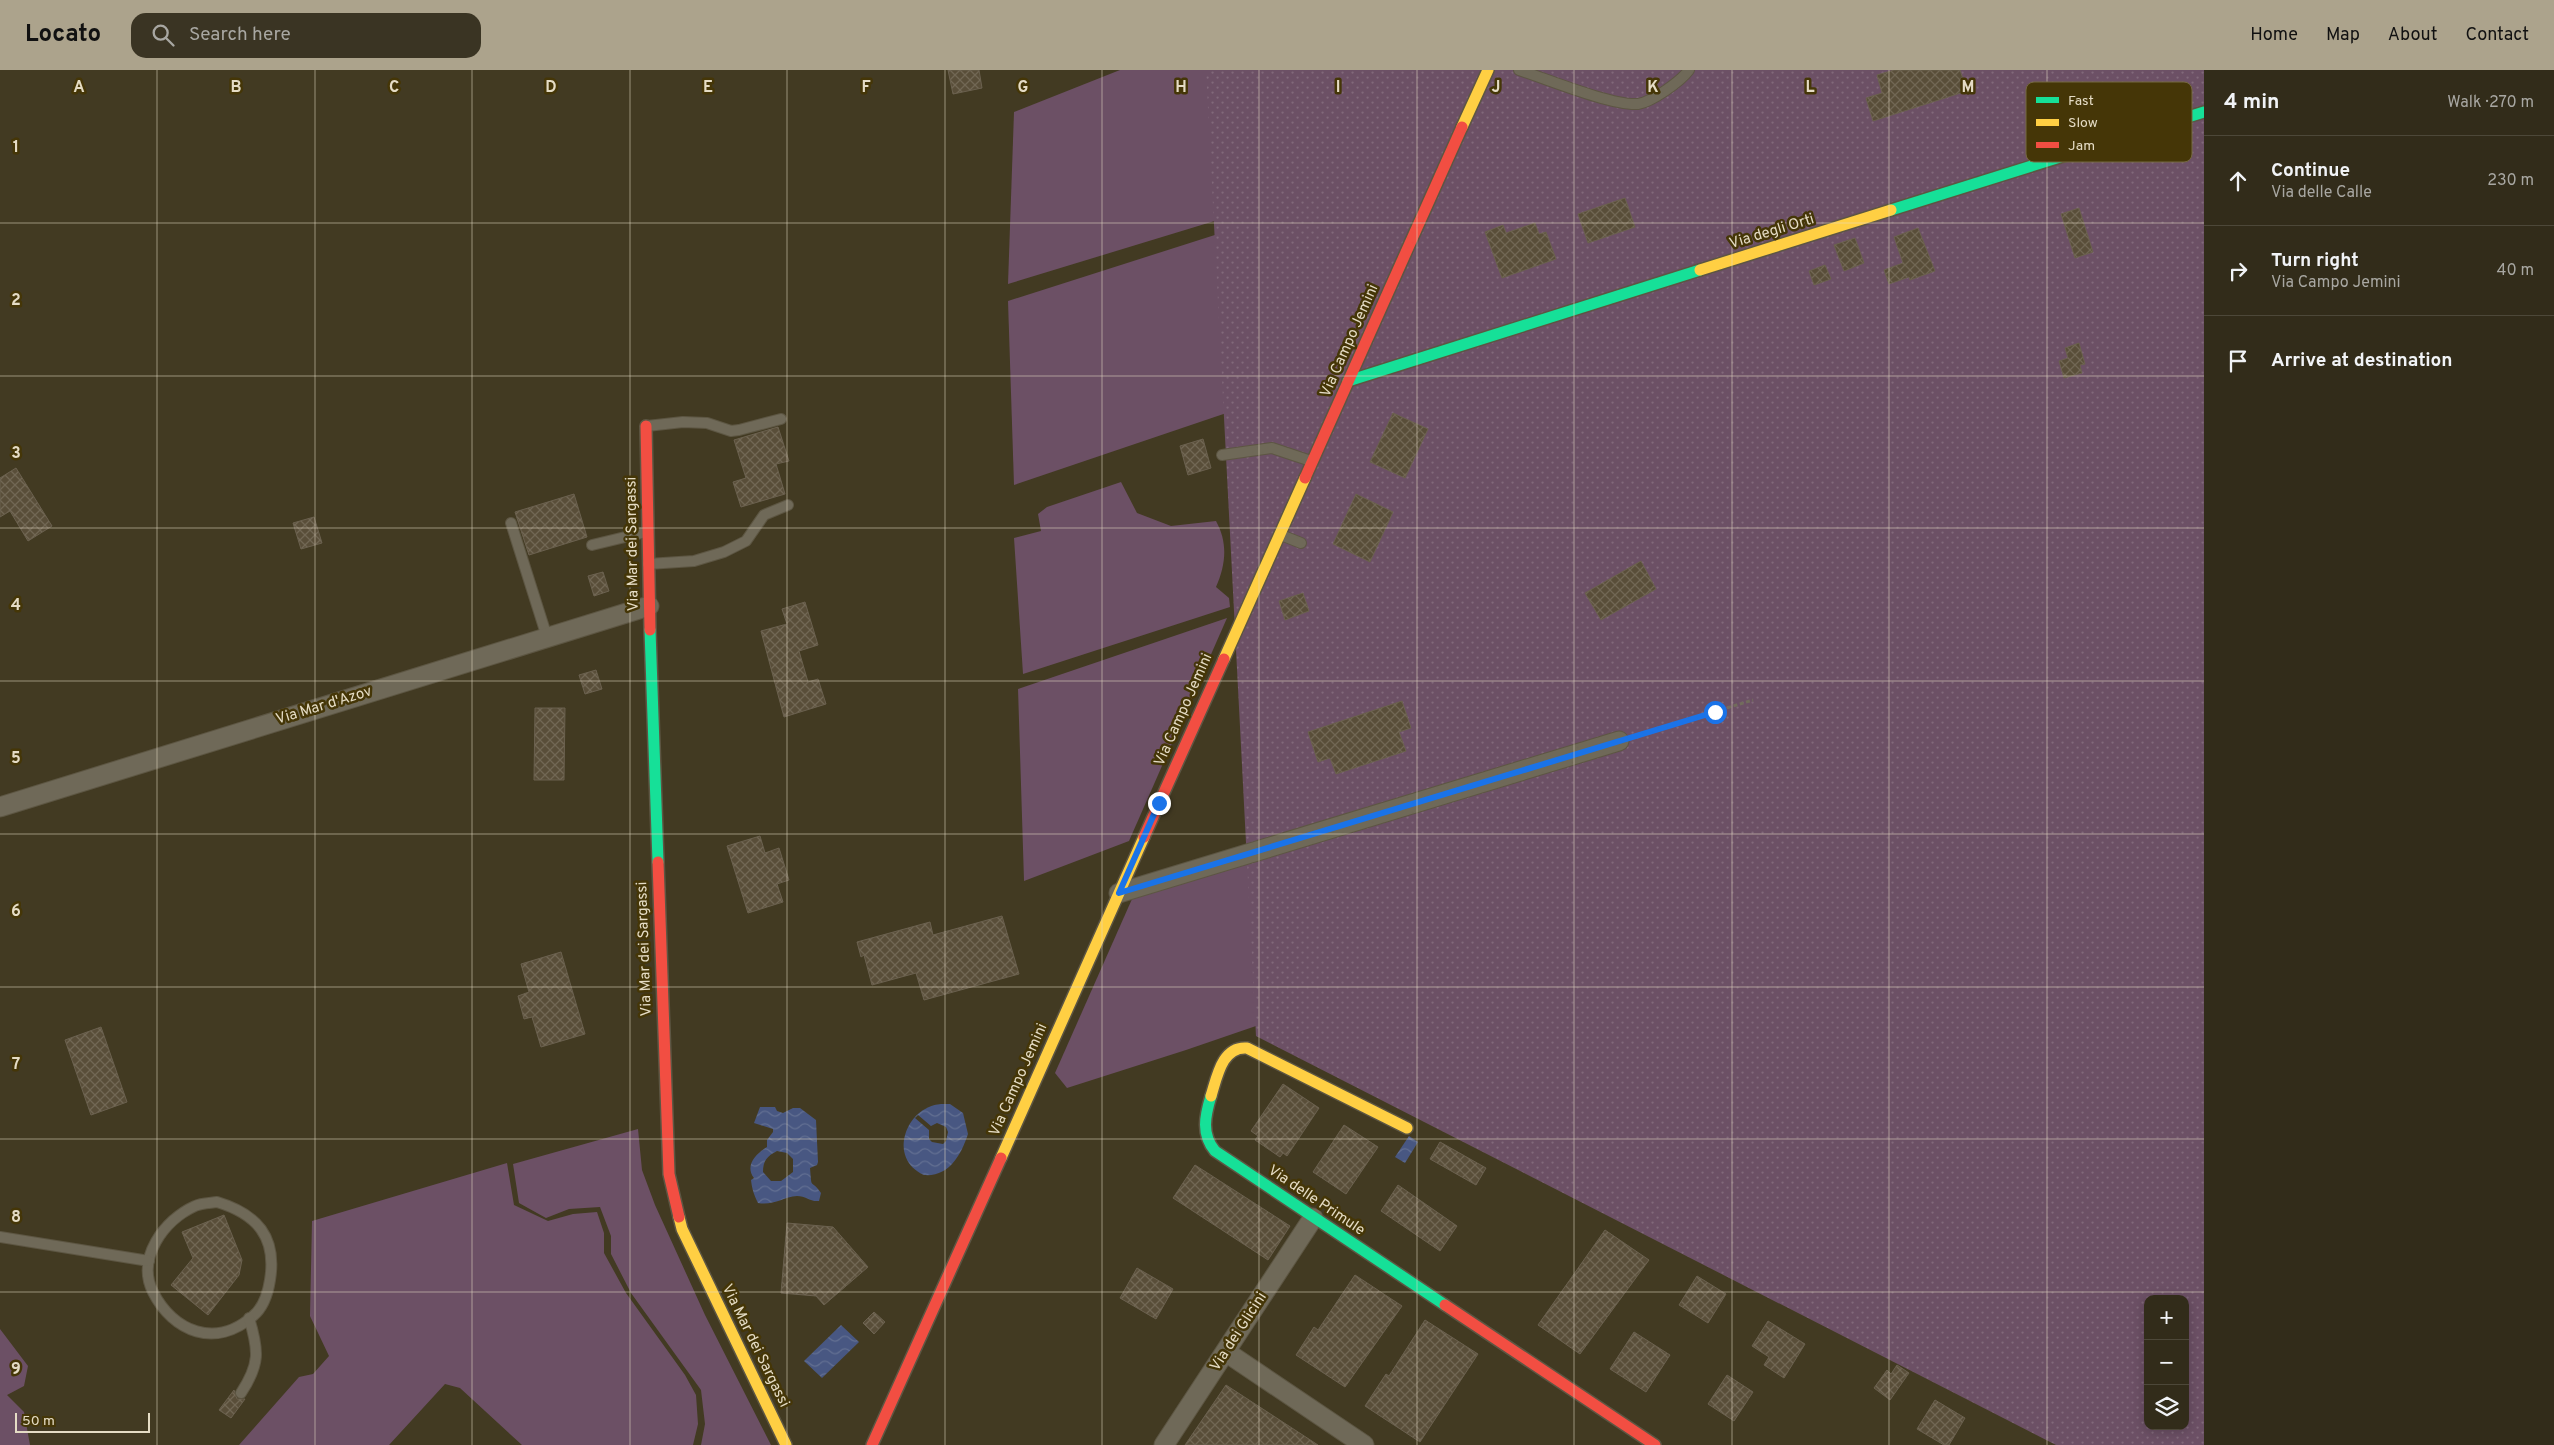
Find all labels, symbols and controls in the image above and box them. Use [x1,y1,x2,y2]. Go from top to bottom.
search box [131,13,481,58]
text: Locato [25,20,101,50]
icon: search [149,21,177,49]
text: Search here [189,23,291,47]
text: Home [2250,24,2298,47]
text: Map [2326,24,2360,47]
text: About [2388,24,2437,47]
text: Contact [2465,24,2529,47]
text: A [73,78,85,98]
text: B [230,78,242,98]
text: C [389,78,399,98]
text: D [545,78,557,98]
text: E [703,78,713,98]
text: F [861,78,871,98]
text: G [1018,78,1028,98]
text: H [1175,78,1187,98]
text: I [1336,78,1340,98]
text: J [1492,78,1500,98]
text: K [1647,78,1659,98]
text: L [1805,78,1815,98]
text: M [1962,78,1974,98]
legend [2026,82,2192,162]
text: 4 min [2224,89,2280,116]
text: Fast [2068,93,2094,110]
text: Walk · 270 m [2447,93,2534,113]
text: Slow [2068,115,2098,132]
text: 1 [13,138,19,158]
text: Jam [2068,138,2095,155]
text: Continue [2271,159,2350,183]
icon: ahead [2224,167,2252,195]
text: 230 m [2487,171,2534,191]
text: Via delle Calle [2271,183,2372,203]
street label: Via degli Orti [1727,210,1817,254]
text: Turn right [2271,249,2359,273]
icon: right [2224,257,2252,285]
text: 40 m [2496,261,2534,281]
text: Via Campo Jemini [2271,273,2401,293]
street label: Via Campo Jemini [1317,282,1383,400]
text: 2 [11,291,21,311]
icon: arrive [2224,347,2252,375]
text: Arrive at destination [2271,349,2452,373]
text: 3 [11,444,21,464]
street label: Via Mar dei Sargassi [622,476,644,612]
text: 4 [11,596,21,616]
street label: Via Campo Jemini [1151,651,1217,769]
street label: Via Mar d'Azov [274,682,375,730]
route start [1704,701,1727,724]
text: 5 [11,749,21,769]
route end [1148,792,1171,815]
street label: Via Mar dei Sargassi [633,881,657,1017]
text: 6 [11,902,21,922]
street label: Via Campo Jemini [986,1021,1052,1139]
text: 7 [12,1055,20,1075]
street label: Via delle Primule [1264,1161,1368,1241]
text: 8 [11,1208,21,1228]
street label: Via Mar dei Sargassi [717,1281,793,1411]
street label: Via dei Glicini [1206,1289,1272,1375]
map controls [2144,1295,2189,1430]
button: + [2144,1295,2189,1340]
button: − [2144,1340,2189,1385]
text: 9 [11,1360,21,1380]
button: layers [2144,1385,2189,1430]
scale bar [15,1410,150,1433]
text: 50 m [22,1413,55,1430]

